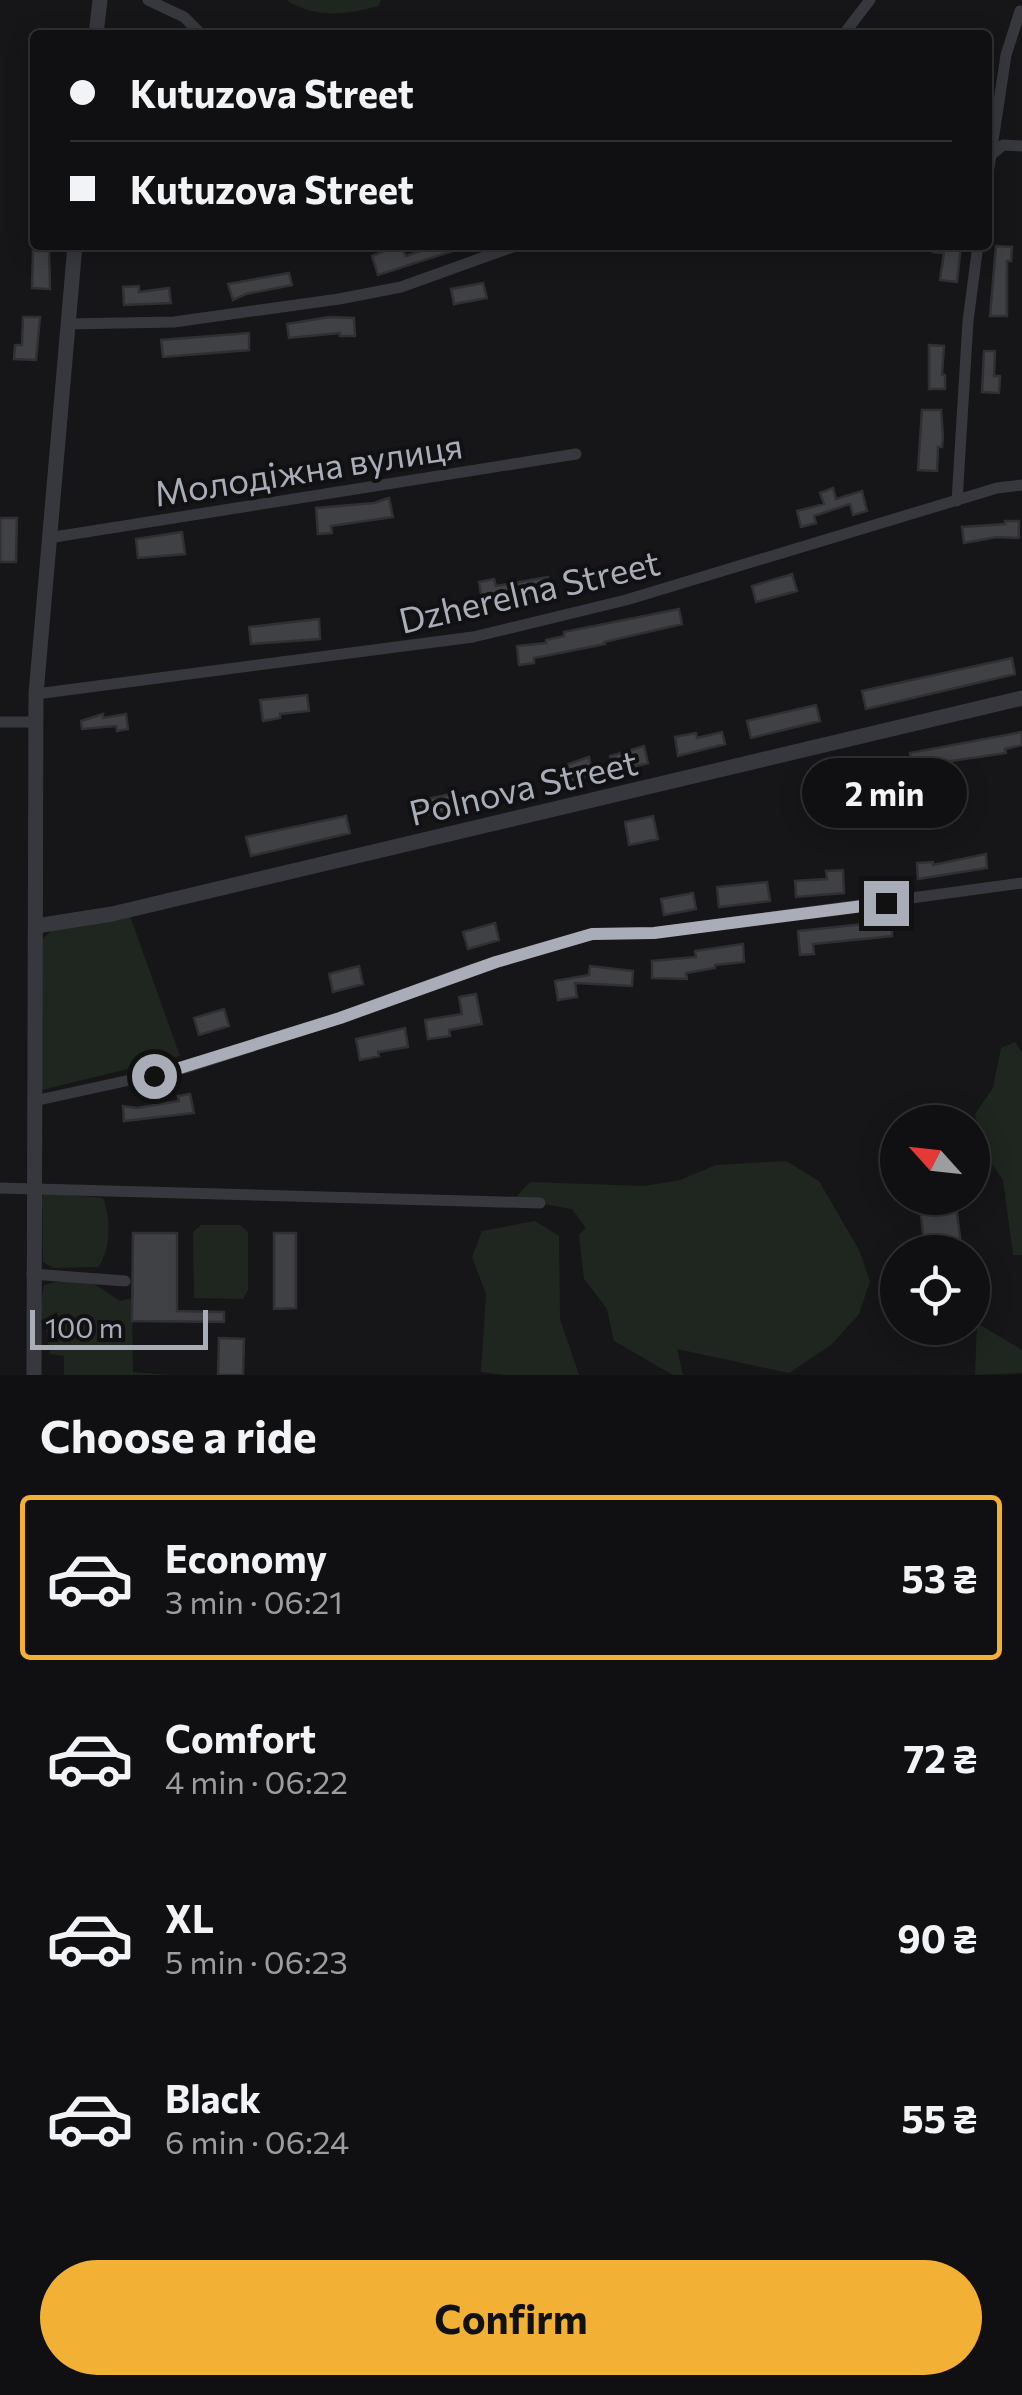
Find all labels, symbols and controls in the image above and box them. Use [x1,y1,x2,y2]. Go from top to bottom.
text: Kutuzova Street [130,69,414,116]
text: Kutuzova Street [130,165,414,212]
street label: Молодіжна вулиця [151,422,465,514]
street label: Dzherelna Street [394,539,664,641]
street label: Polnova Street [405,739,641,833]
callout: 2 min [804,758,968,828]
text: 2 min [845,773,924,813]
route end [864,881,909,926]
route start [132,1054,177,1099]
north arrow [880,1105,990,1215]
map controls [880,1105,990,1345]
button: locate [880,1235,990,1345]
scale bar [30,1305,208,1350]
text: 100 m [45,1310,123,1344]
text: Choose a ride [40,1407,317,1462]
icon: car [45,1533,135,1623]
text: Economy [165,1534,327,1581]
text: 53 ₴ [902,1554,977,1601]
text: 3 min · 06:21 [165,1581,343,1621]
icon: car [45,1713,135,1803]
text: Comfort [165,1714,316,1761]
text: 72 ₴ [903,1734,977,1781]
text: 4 min · 06:22 [165,1761,348,1801]
icon: car [45,1893,135,1983]
text: XL [165,1894,214,1941]
text: 90 ₴ [897,1914,977,1961]
text: 5 min · 06:23 [165,1941,348,1981]
icon: car [45,2073,135,2163]
text: Black [165,2074,261,2121]
text: 55 ₴ [902,2094,977,2141]
text: 6 min · 06:24 [165,2121,349,2161]
button: Confirm [40,2260,982,2375]

